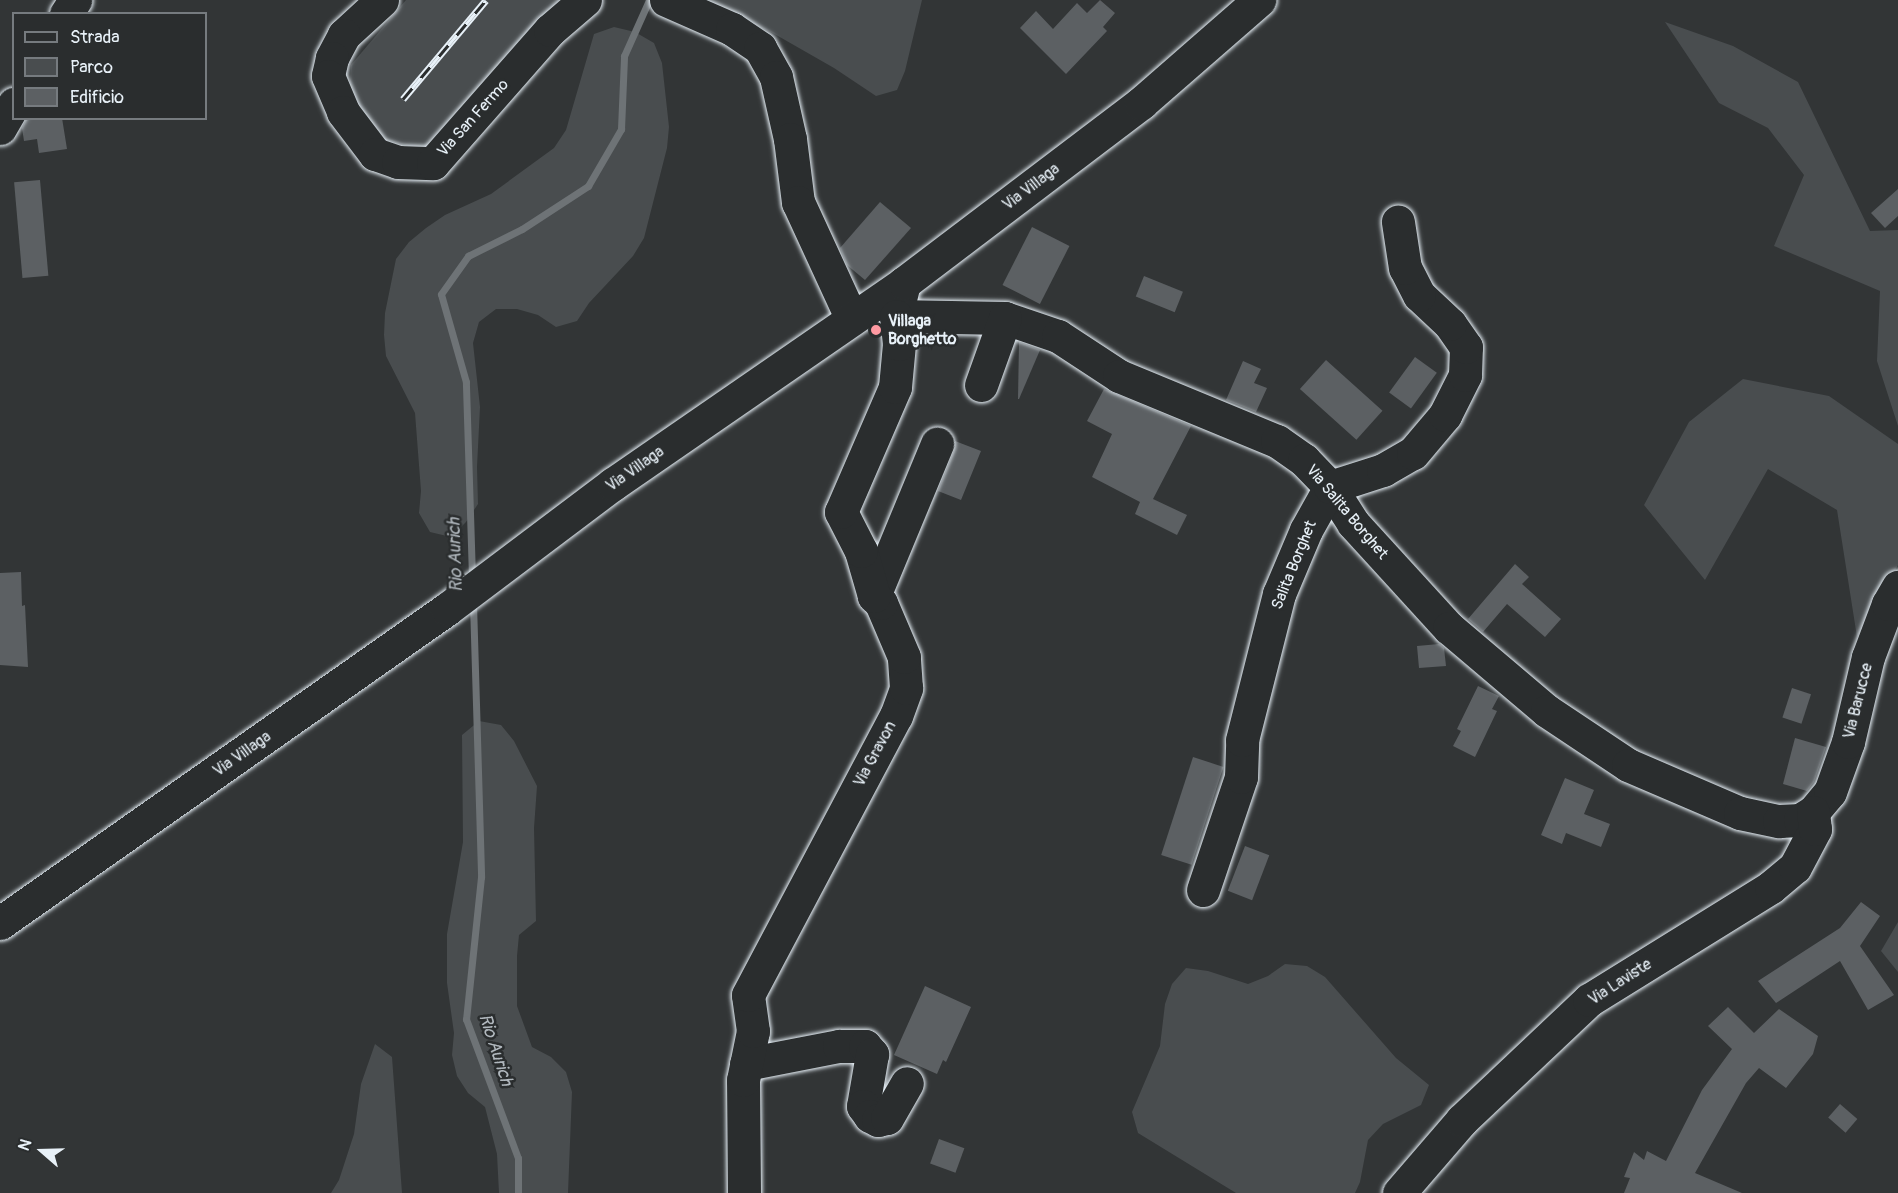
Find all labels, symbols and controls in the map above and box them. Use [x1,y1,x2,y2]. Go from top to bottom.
legend [12,12,207,120]
text: Strada [70,26,120,49]
text: Parco [70,56,113,79]
street label: Via San Fermo [433,75,513,161]
text: Edificio [70,86,124,109]
street label: Via Villaga [999,159,1063,215]
place label: Villaga Borghetto [888,311,956,349]
marker: Villaga Borghetto [869,323,883,337]
street label: Via Villaga [602,442,668,496]
street label: Via Salita Borghet [1302,461,1392,563]
water label: Rio Aurich [444,517,468,593]
street label: Salita Borghet [1267,518,1321,612]
street label: Via Barucce [1839,661,1877,741]
street label: Via Gravon [850,718,900,790]
street label: Via Villaga [209,727,275,781]
street label: Via Laviste [1585,955,1655,1009]
water label: Rio Aurich [473,1011,517,1089]
north arrow [12,1121,72,1181]
text: N [14,1136,36,1153]

